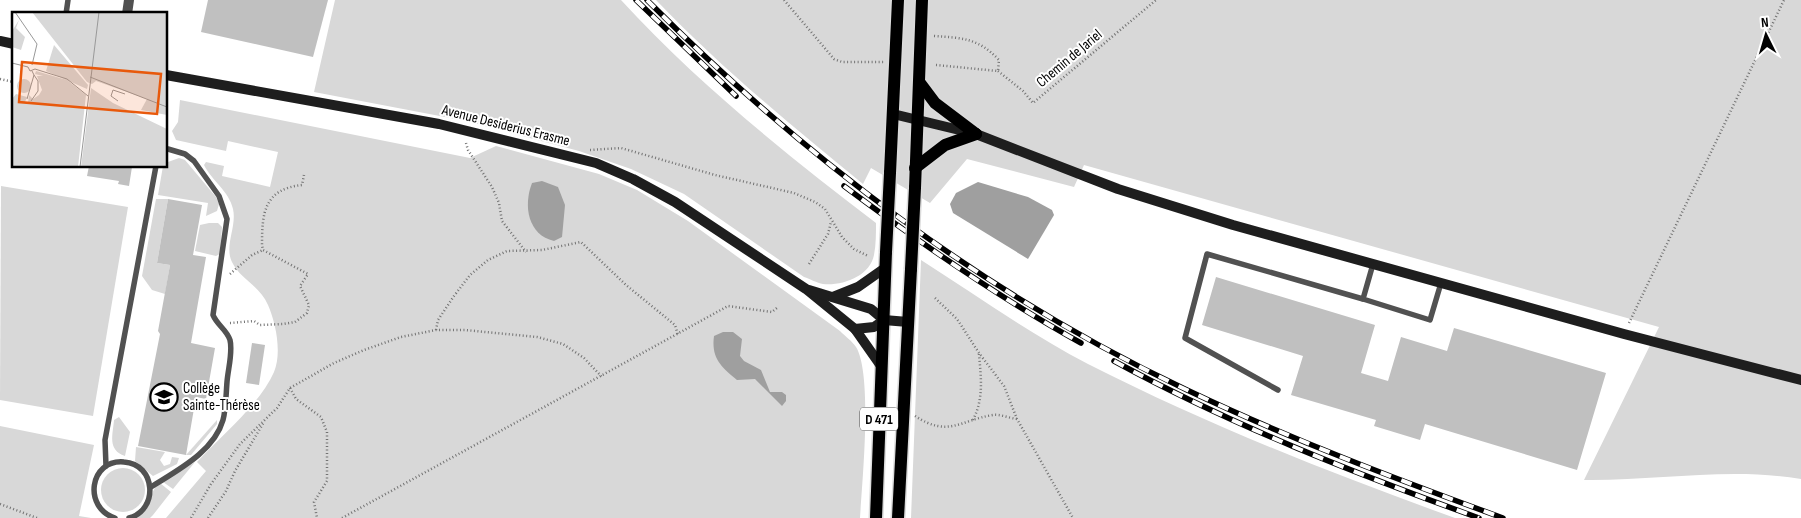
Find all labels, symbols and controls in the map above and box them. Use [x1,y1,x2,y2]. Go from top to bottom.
north arrow [1741,10,1791,60]
inset map [12,12,168,168]
text: N [1760,14,1769,31]
street label: Chemin de Jariel [1032,25,1106,91]
street label: Avenue Desiderius Erasme [439,100,572,151]
place label: Collège Sainte-Thérèse [183,379,260,415]
school or university icon: Collège Sainte-Thérèse [149,382,179,412]
road number: D 471 [860,408,898,430]

